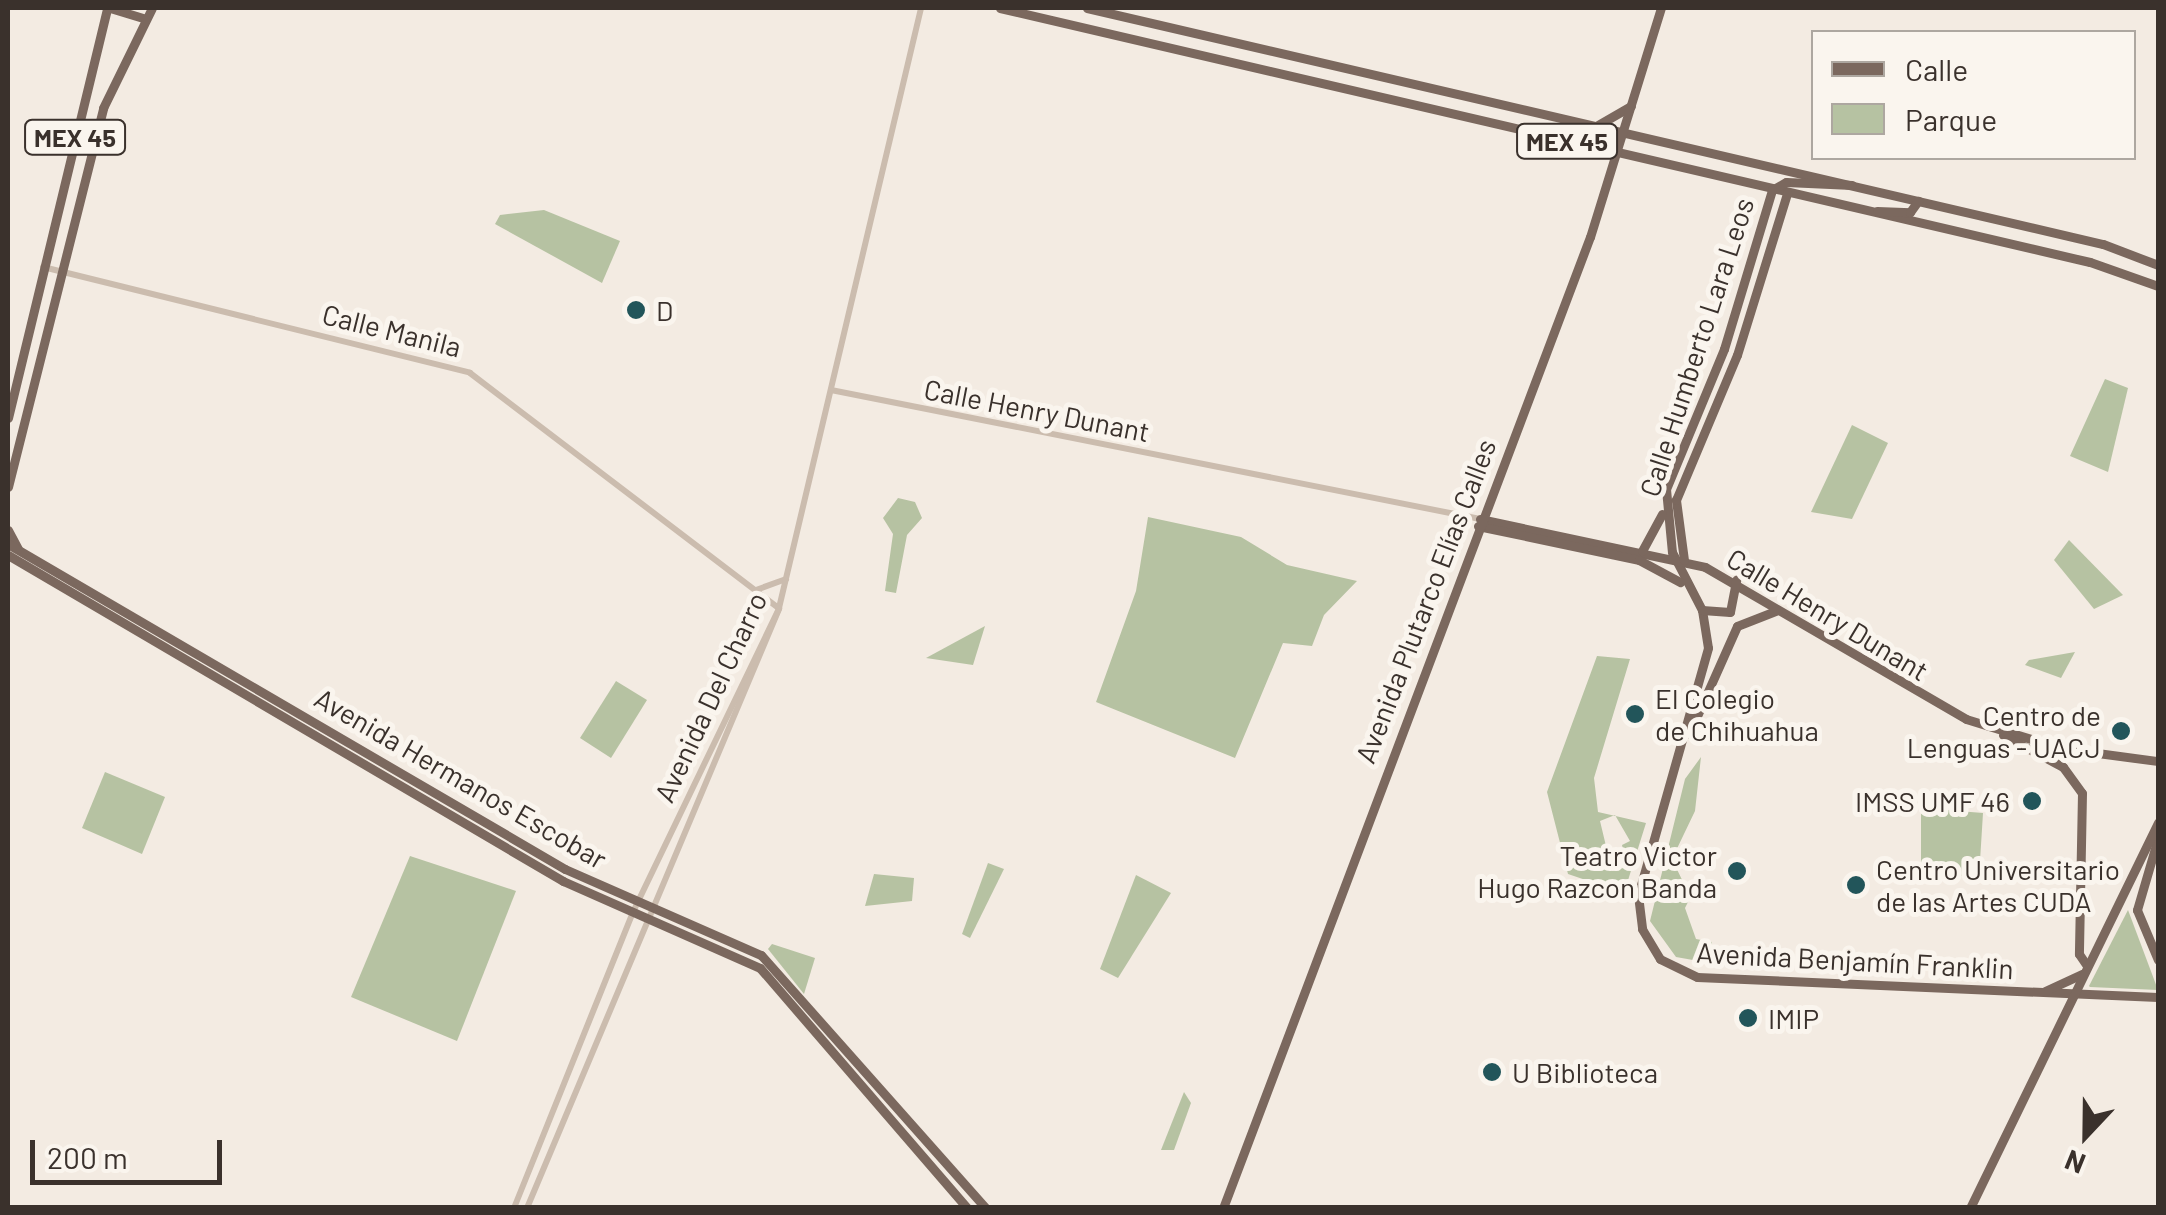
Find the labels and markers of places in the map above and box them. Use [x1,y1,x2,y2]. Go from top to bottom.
place label: D [656,293,673,327]
marker: D [625,299,647,321]
place label: El Colegio de Chihuahua [1655,681,1819,747]
place label: Centro de Lenguas - UACJ [1907,698,2101,764]
marker: El Colegio de Chihuahua [1624,703,1646,725]
marker: Centro de Lenguas - UACJ [2110,720,2132,742]
place label: IMSS UMF 46 [1855,784,2010,818]
marker: IMSS UMF 46 [2019,788,2045,814]
place label: Teatro Victor Hugo Razcon Banda [1477,838,1717,904]
place label: Centro Universitario de las Artes CUDA [1876,852,2120,918]
marker: Teatro Victor Hugo Razcon Banda [1726,860,1748,882]
marker: Centro Universitario de las Artes CUDA [1845,874,1867,896]
place label: IMIP [1768,1001,1819,1035]
marker: IMIP [1737,1007,1759,1029]
place label: U Biblioteca [1512,1055,1658,1089]
marker: U Biblioteca [1481,1061,1503,1083]

